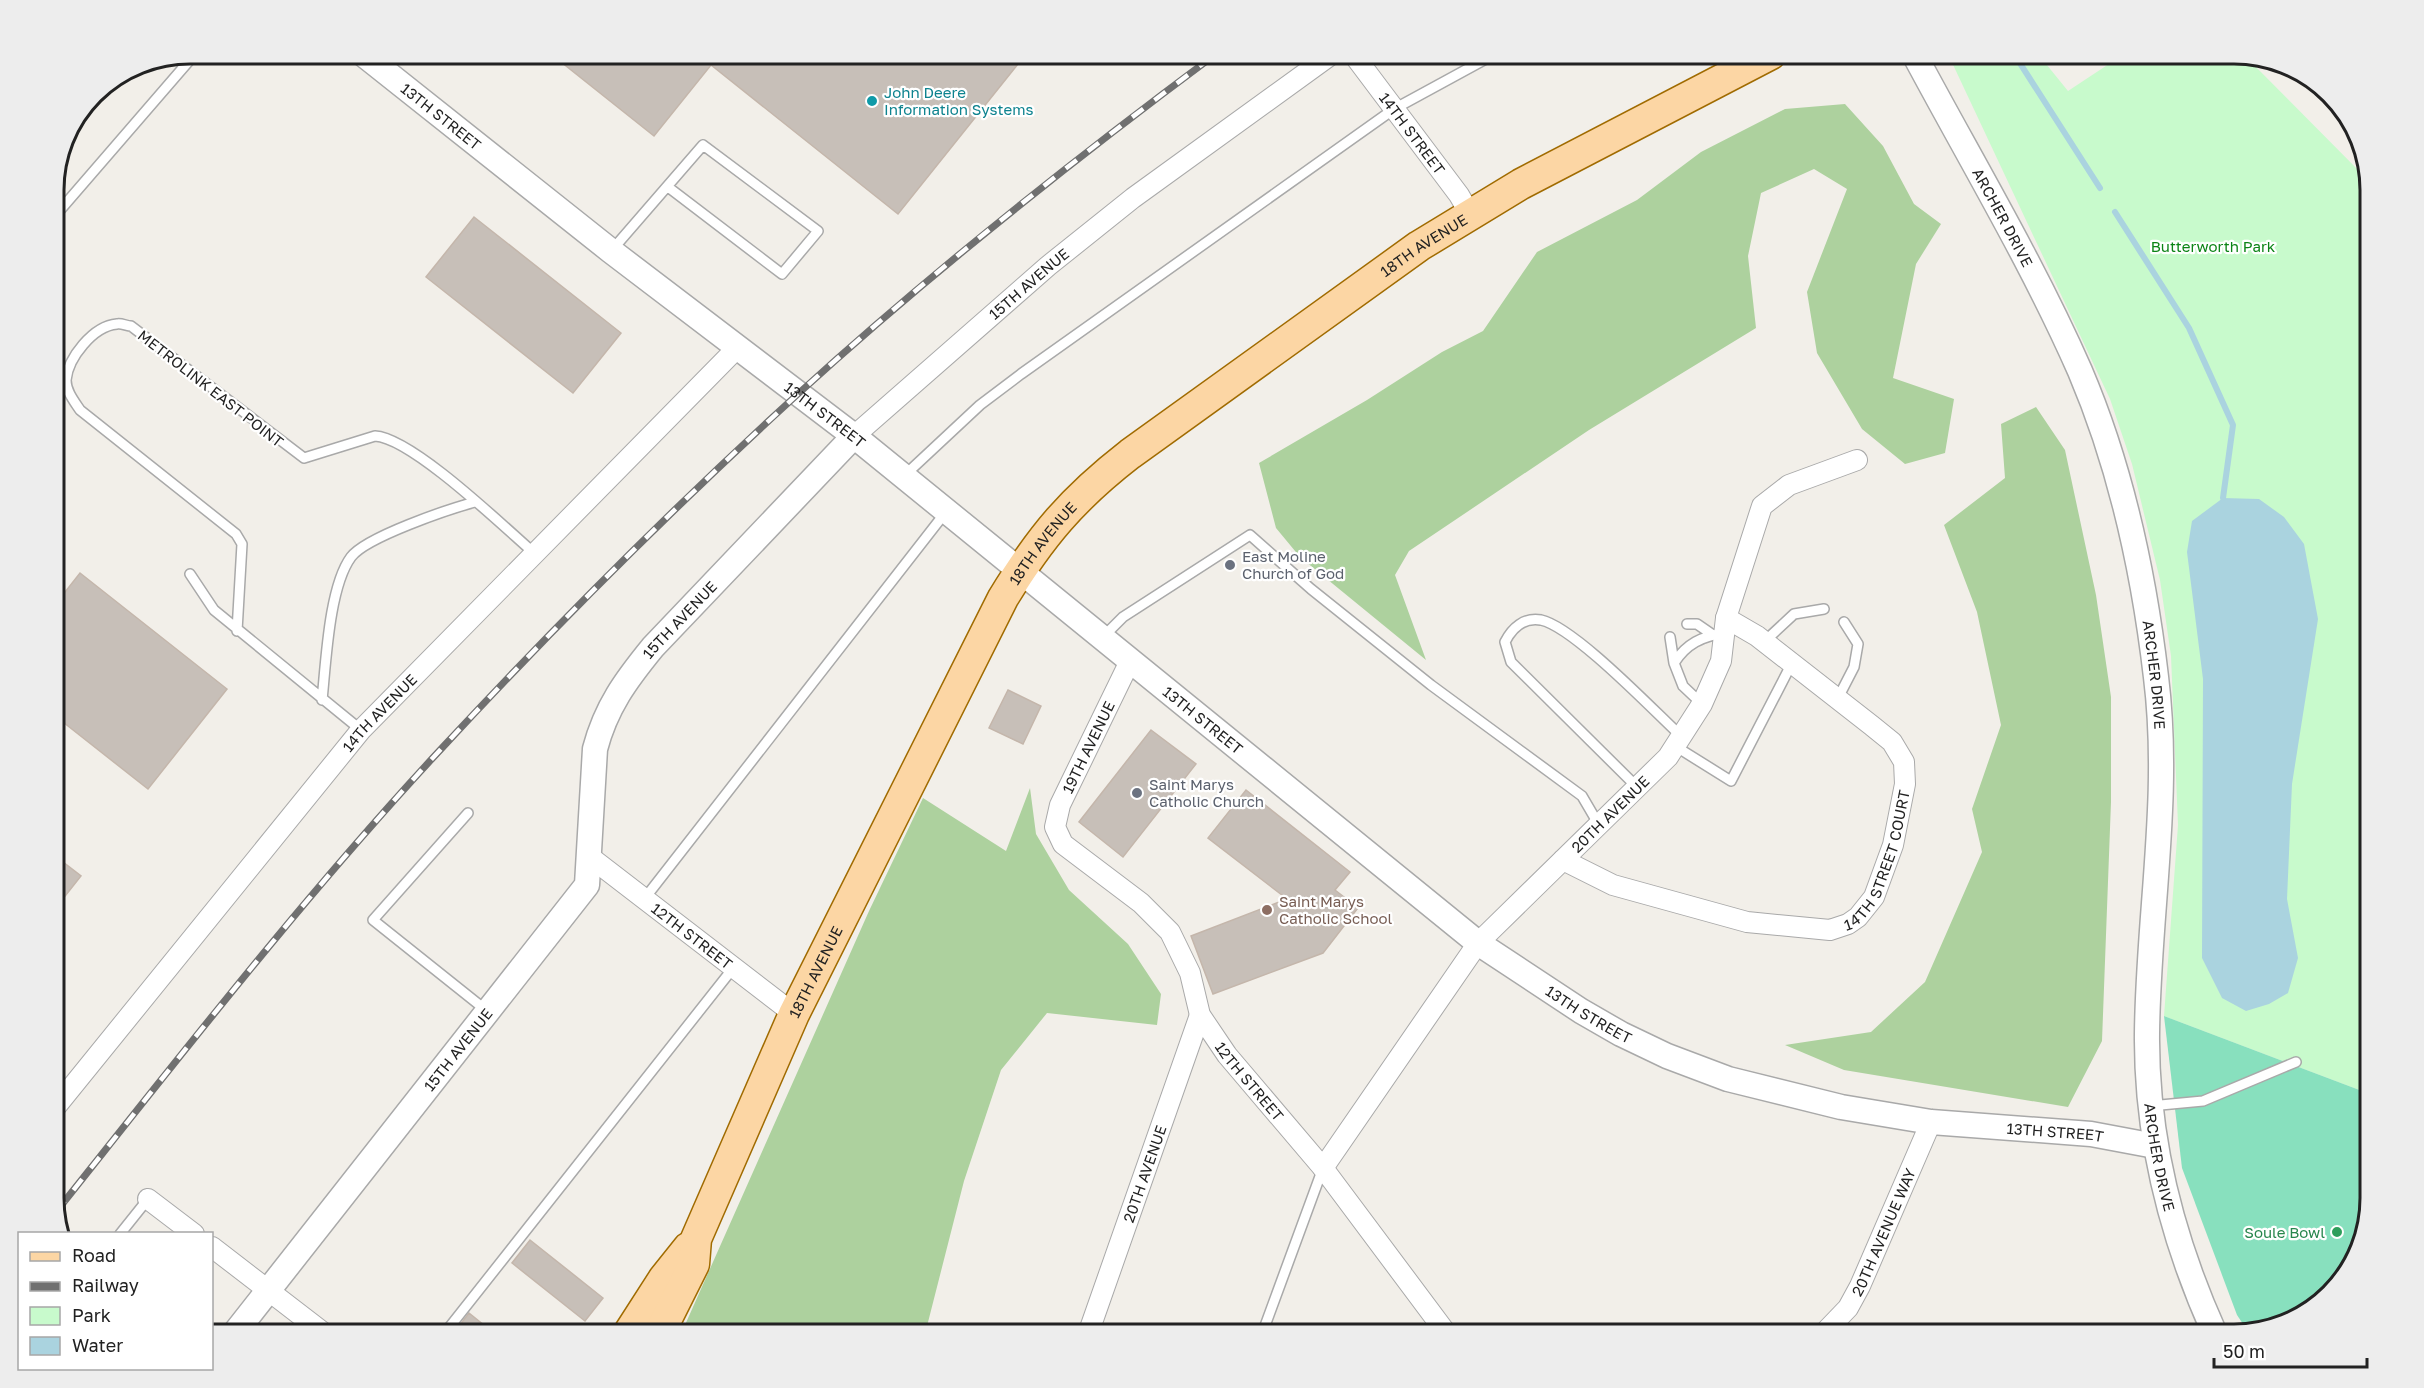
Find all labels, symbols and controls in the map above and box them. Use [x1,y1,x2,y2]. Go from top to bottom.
street label: 13TH STREET [398,79,485,154]
place label: John Deere Information Systems [884,83,1033,118]
street label: 14TH STREET [1376,89,1449,178]
marker: John Deere Information Systems [865,94,879,108]
street label: ARCHER DRIVE [1969,165,2037,270]
street label: 18TH AVENUE [1377,210,1470,280]
park label: Butterworth Park [2151,237,2276,255]
street label: 15TH AVENUE [985,244,1072,323]
street label: METROLINK EAST POINT [135,326,287,450]
street label: 13TH STREET [781,377,869,451]
street label: 18TH AVENUE [1005,498,1080,588]
place label: East Moline Church of God [1242,547,1344,582]
marker: East Moline Church of God [1223,558,1237,572]
street label: 15TH AVENUE [638,577,720,662]
street label: ARCHER DRIVE [2139,619,2169,730]
street label: 14TH AVENUE [338,670,420,755]
street label: 13TH STREET [1160,682,1247,757]
street label: 19TH AVENUE [1058,698,1118,796]
street label: 20TH AVENUE [1567,772,1653,856]
place label: Saint Marys Catholic Church [1149,775,1264,810]
marker: Saint Marys Catholic Church [1130,786,1144,800]
street label: 14TH STREET COURT [1842,788,1913,934]
place label: Saint Marys Catholic School [1279,892,1392,927]
street label: 12TH STREET [648,899,736,972]
marker: Saint Marys Catholic School [1260,903,1274,917]
street label: 18TH AVENUE [785,923,846,1021]
street label: 13TH STREET [1542,981,1635,1047]
street label: 15TH AVENUE [420,1005,496,1094]
street label: 12TH STREET [1212,1038,1288,1124]
street label: ARCHER DRIVE [2141,1102,2179,1213]
street label: 13TH STREET [2006,1119,2105,1145]
street label: 20TH AVENUE [1119,1123,1170,1225]
street label: 20TH AVENUE WAY [1847,1165,1919,1299]
place label: Soule Bowl [2244,1223,2325,1241]
marker: Soule Bowl [2330,1225,2344,1239]
legend [18,1232,213,1370]
text: Road [72,1244,116,1266]
text: Railway [72,1274,139,1296]
text: Park [72,1304,111,1326]
scale bar [2214,1331,2367,1369]
text: Water [72,1334,123,1356]
text: 50 m [2223,1340,2265,1362]

